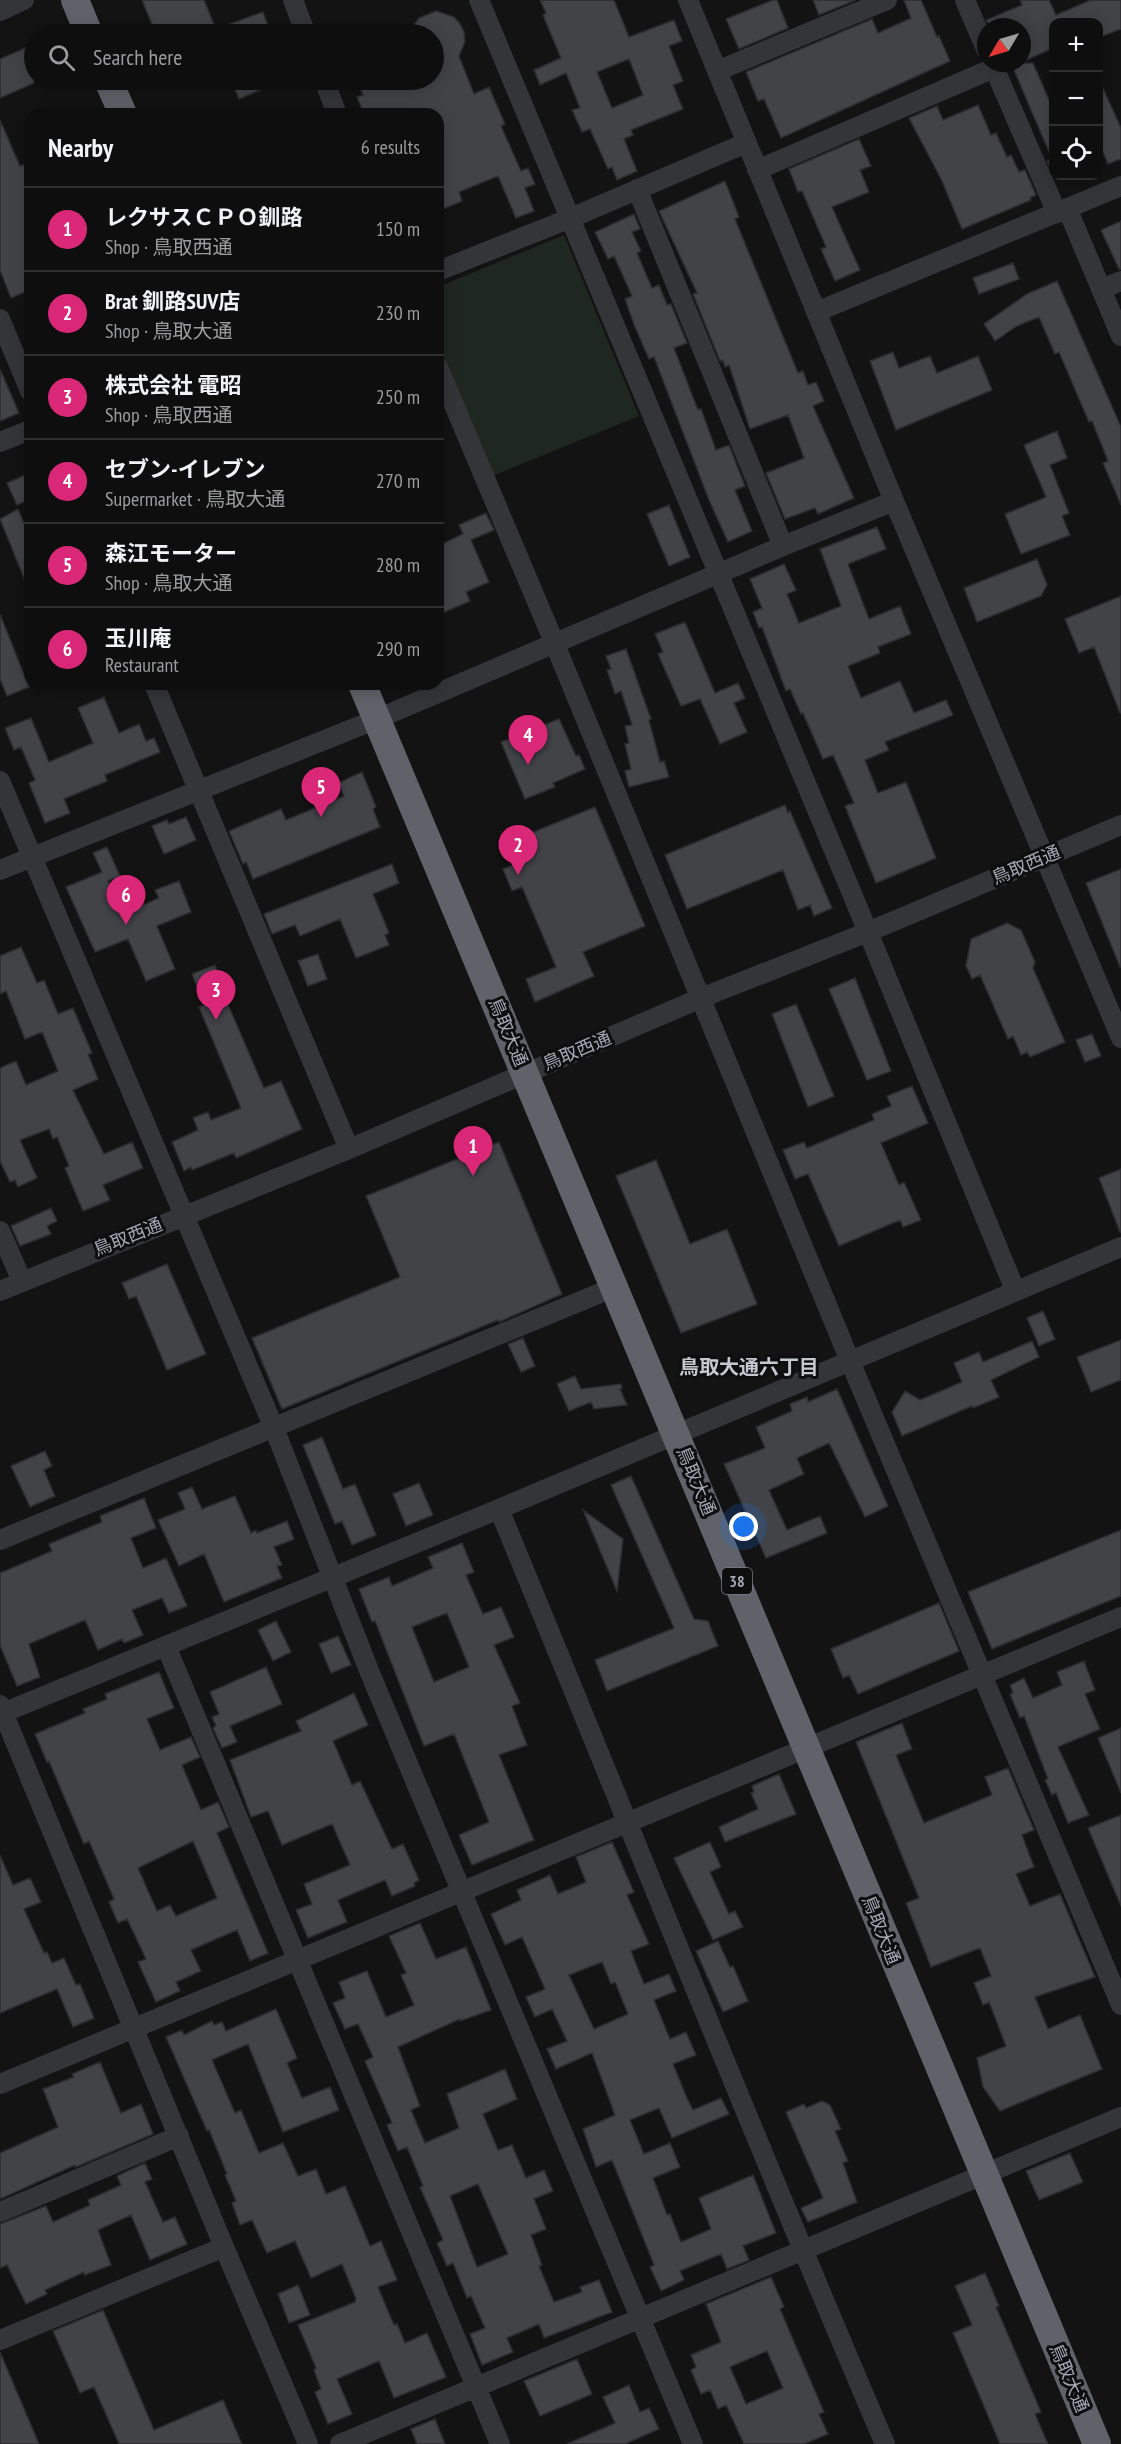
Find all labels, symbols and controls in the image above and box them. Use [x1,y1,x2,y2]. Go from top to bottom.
north arrow [977,18,1031,72]
map controls [1049,18,1103,180]
button: + [1049,18,1103,72]
search box [24,24,444,90]
icon: search [45,41,78,74]
text: Search here [93,43,182,71]
button: − [1049,72,1103,126]
button: locate [1049,126,1103,180]
text: Nearby [48,131,113,164]
text: 6 results [361,134,420,160]
text: レクサスＣＰＯ釧路 [105,203,303,231]
text: 1 [63,216,72,242]
text: 150 m [376,216,420,242]
text: Shop · 鳥取西通 [105,234,232,260]
text: Brat 釧路SUV店 [105,287,240,315]
text: 2 [63,300,72,326]
text: 230 m [376,300,420,326]
text: Shop · 鳥取大通 [105,318,232,344]
text: 株式会社 電昭 [105,371,242,399]
text: 3 [63,384,72,410]
text: 250 m [376,384,420,410]
text: Shop · 鳥取西通 [105,402,232,428]
text: セブン-イレブン [105,455,266,483]
text: 4 [63,468,72,494]
text: 270 m [376,468,420,494]
text: Supermarket · 鳥取大通 [105,486,285,512]
text: 森江モーター [105,539,237,567]
text: 5 [63,552,72,578]
text: 280 m [376,552,420,578]
text: Shop · 鳥取大通 [105,570,232,596]
text: 玉川庵 [105,624,171,652]
text: 6 [63,636,72,662]
text: 290 m [376,636,420,662]
text: Restaurant [105,652,179,678]
pin: 4 [508,716,548,765]
pin: 5 [302,768,340,817]
pin: 2 [498,826,538,875]
street label: 鳥取西通 [988,840,1063,889]
pin: 6 [106,876,146,925]
pin: 3 [196,970,236,1020]
street label: 鳥取大通 [484,994,533,1069]
street label: 鳥取西通 [539,1026,614,1075]
pin: 1 [454,1126,492,1176]
street label: 鳥取西通 [90,1212,165,1261]
district label: 鳥取大通六丁目 [679,1354,819,1380]
street label: 鳥取大通 [672,1443,721,1518]
your location [729,1512,758,1541]
road number: 38 [722,1568,752,1594]
street label: 鳥取大通 [857,1892,906,1967]
street label: 鳥取大通 [1045,2340,1094,2415]

